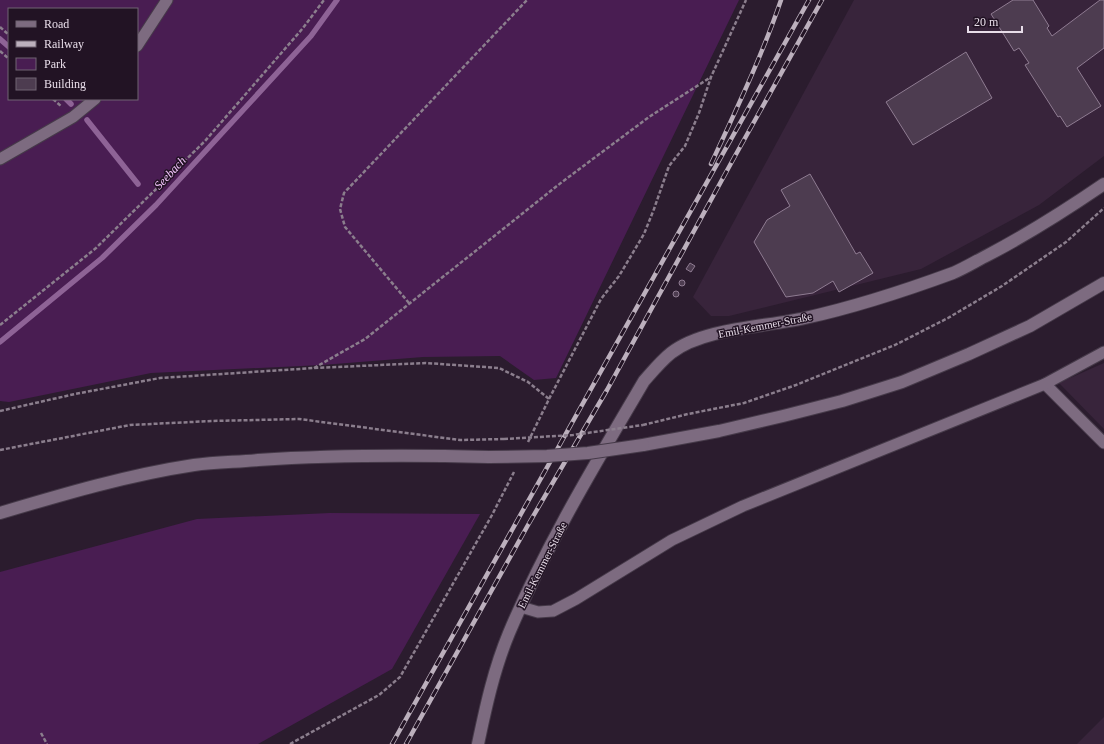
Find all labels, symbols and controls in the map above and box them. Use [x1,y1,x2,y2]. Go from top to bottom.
legend [8,8,138,100]
scale bar [968,8,1022,34]
text: 20 m [974,15,999,29]
text: Road [44,17,69,31]
text: Railway [44,37,84,51]
text: Park [44,57,66,71]
text: Building [44,77,86,91]
water label: Seebach [151,154,189,192]
street label: Emil-Kemmer-Straße [717,310,813,340]
street label: Emil-Kemmer-Straße [515,520,569,610]

